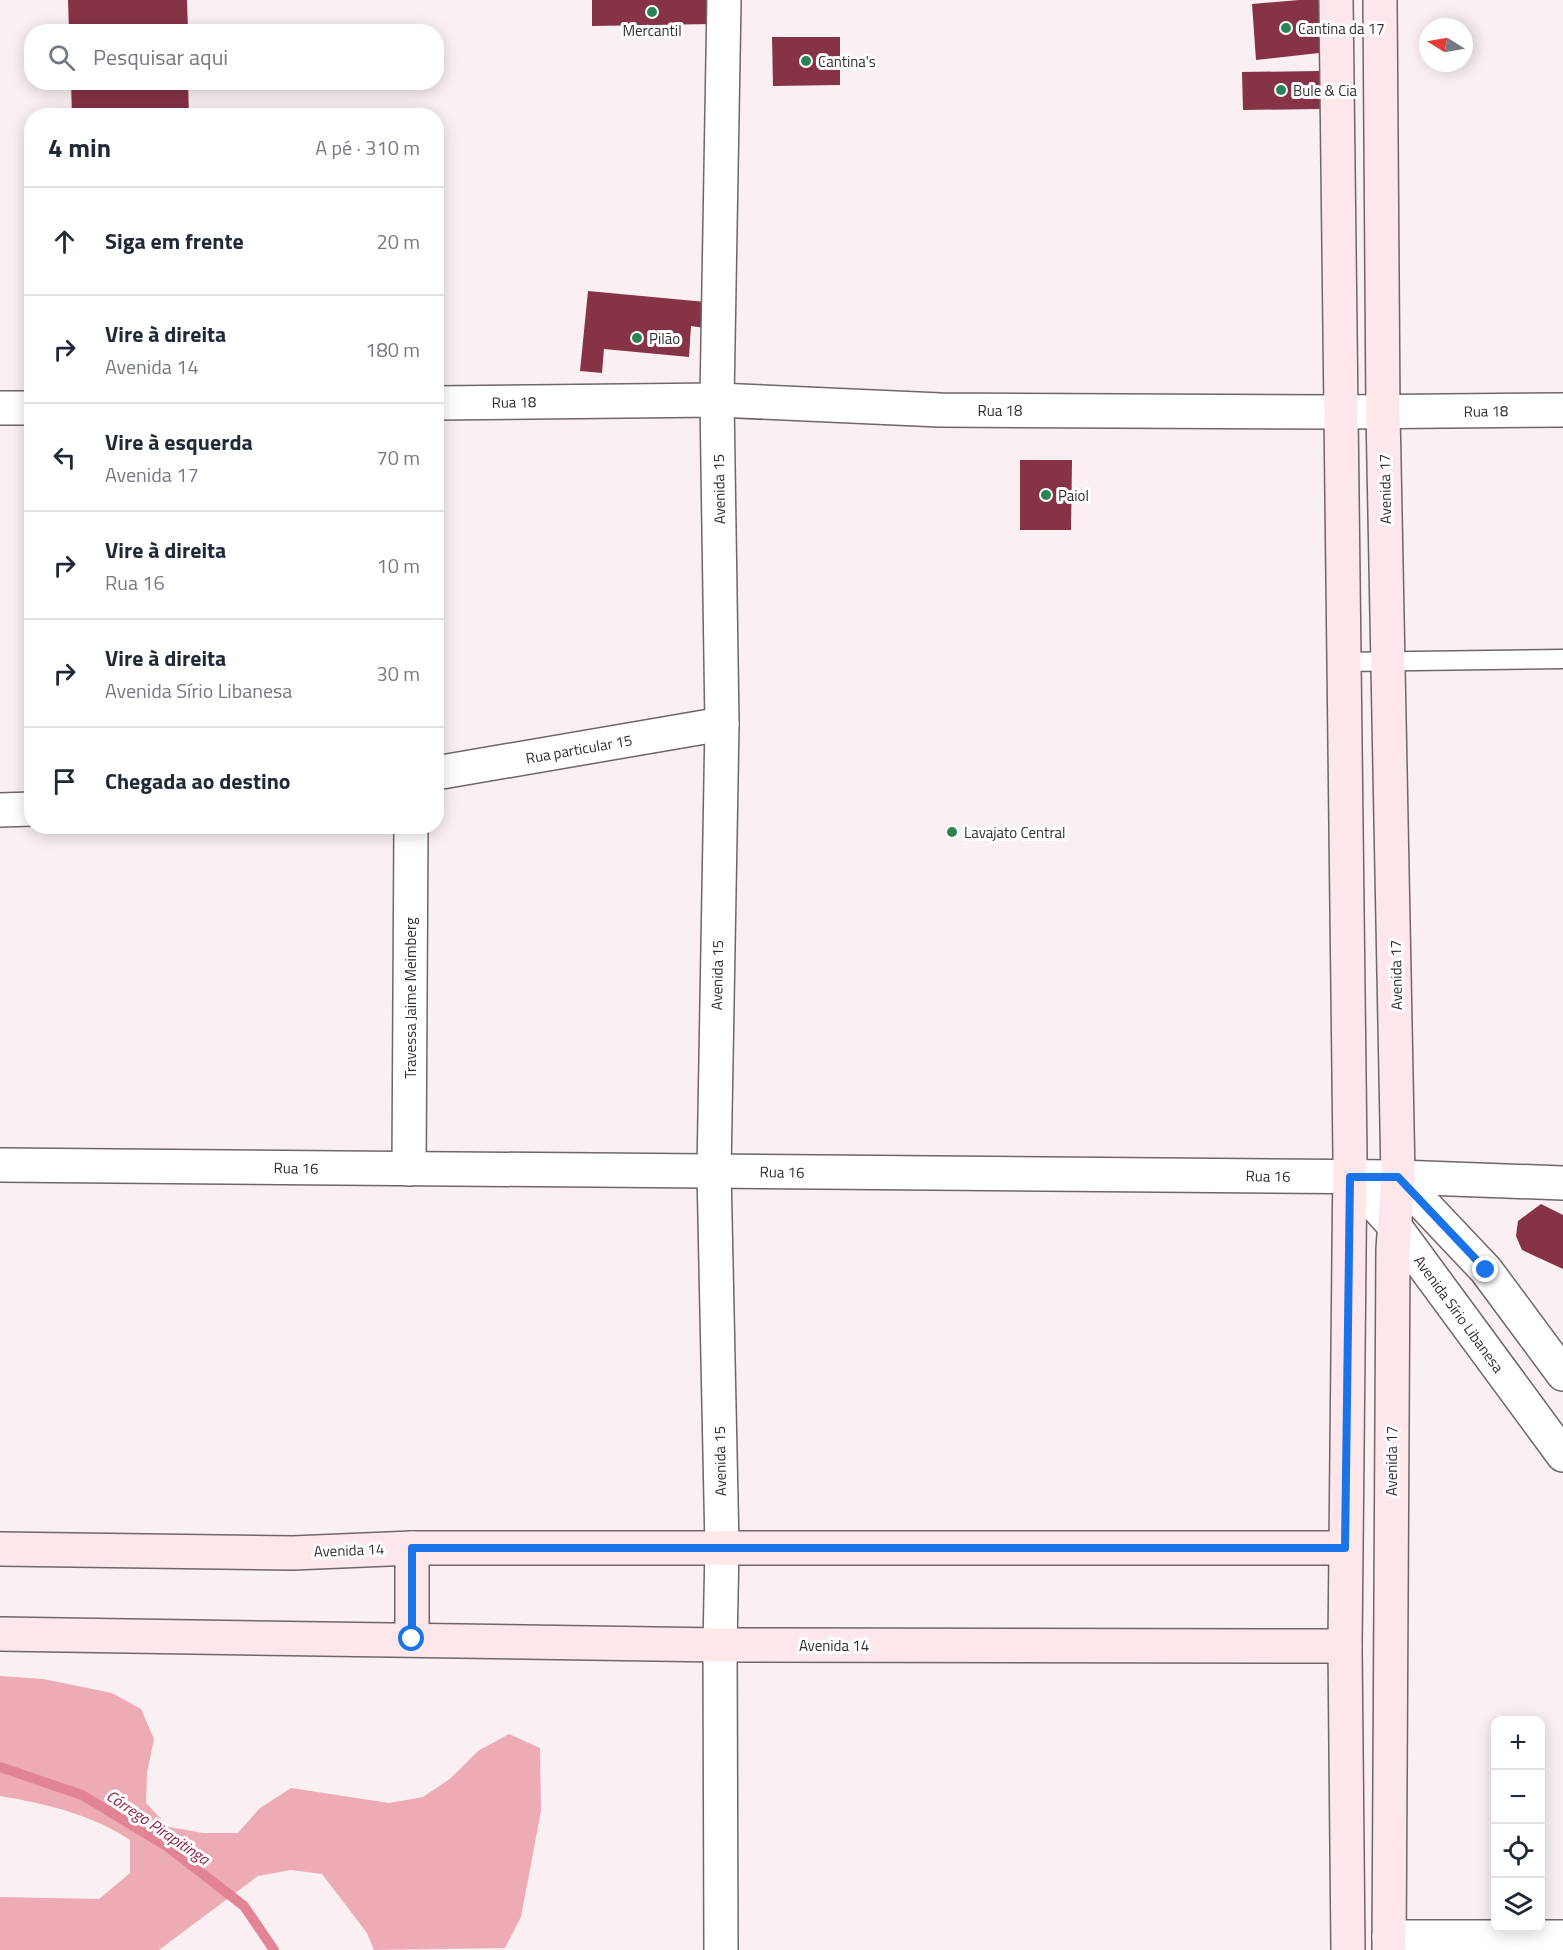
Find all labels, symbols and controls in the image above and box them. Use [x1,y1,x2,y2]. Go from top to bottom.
marker: Mercantil [645,5,659,19]
place label: Cantina da 17 [1298,17,1385,40]
north arrow [1419,18,1473,72]
place label: Mercantil [622,19,682,42]
marker: Cantina da 17 [1279,21,1293,35]
search box [24,24,444,90]
text: Pesquisar aqui [93,40,228,74]
icon: search [45,41,78,74]
place label: Cantina's [818,50,876,73]
marker: Cantina's [799,54,813,68]
place label: Bule & Cia [1293,79,1358,102]
marker: Bule & Cia [1274,83,1288,97]
text: 4 min [48,128,111,167]
text: A pé · 310 m [315,132,420,163]
text: Siga em frente [105,224,244,258]
icon: ahead [48,225,81,258]
text: 20 m [376,226,420,257]
text: Vire à direita [105,317,226,351]
place label: Pilão [649,327,680,350]
marker: Pilão [630,331,644,345]
icon: right [48,333,81,366]
text: 180 m [365,334,420,365]
text: Avenida 14 [105,351,199,382]
street label: Rua 18 [491,390,537,414]
street label: Rua 18 [978,399,1022,422]
street label: Rua 18 [1463,399,1509,423]
text: Vire à esquerda [105,425,253,459]
icon: left [48,441,81,474]
text: 70 m [376,442,420,473]
street label: Avenida 15 [707,454,731,524]
street label: Avenida 17 [1373,454,1397,524]
text: Avenida 17 [105,459,199,490]
place label: Paiol [1058,484,1089,507]
marker: Paiol [1039,488,1053,502]
text: Vire à direita [105,533,226,567]
icon: right [48,549,81,582]
text: 10 m [376,550,420,581]
text: Rua 16 [105,567,165,598]
text: Vire à direita [105,641,226,675]
icon: right [48,657,81,690]
text: 30 m [376,658,420,689]
text: Avenida Sírio Libanesa [105,675,292,706]
street label: Rua particular 15 [524,728,634,770]
text: Chegada ao destino [105,764,291,798]
icon: arrive [48,765,81,798]
place label: Lavajato Central [964,821,1066,844]
marker: Lavajato Central [945,825,959,839]
street label: Travessa Jaime Meimberg [399,917,422,1079]
street label: Avenida 15 [705,940,729,1010]
street label: Avenida 17 [1384,940,1408,1010]
street label: Rua 16 [273,1156,319,1180]
street label: Rua 16 [759,1160,805,1184]
street label: Rua 16 [1245,1164,1291,1188]
street label: Avenida Sírio Libanesa [1408,1250,1510,1378]
route end [1472,1256,1498,1282]
street label: Avenida 15 [708,1426,732,1496]
street label: Avenida 17 [1380,1426,1403,1496]
street label: Avenida 14 [314,1537,384,1563]
route start [398,1625,424,1651]
street label: Avenida 14 [799,1634,869,1657]
map controls [1491,1716,1545,1932]
button: + [1491,1716,1545,1770]
button: − [1491,1770,1545,1824]
water label: Córrego Pirapitinga [102,1783,215,1871]
button: locate [1491,1824,1545,1878]
button: layers [1491,1878,1545,1932]

